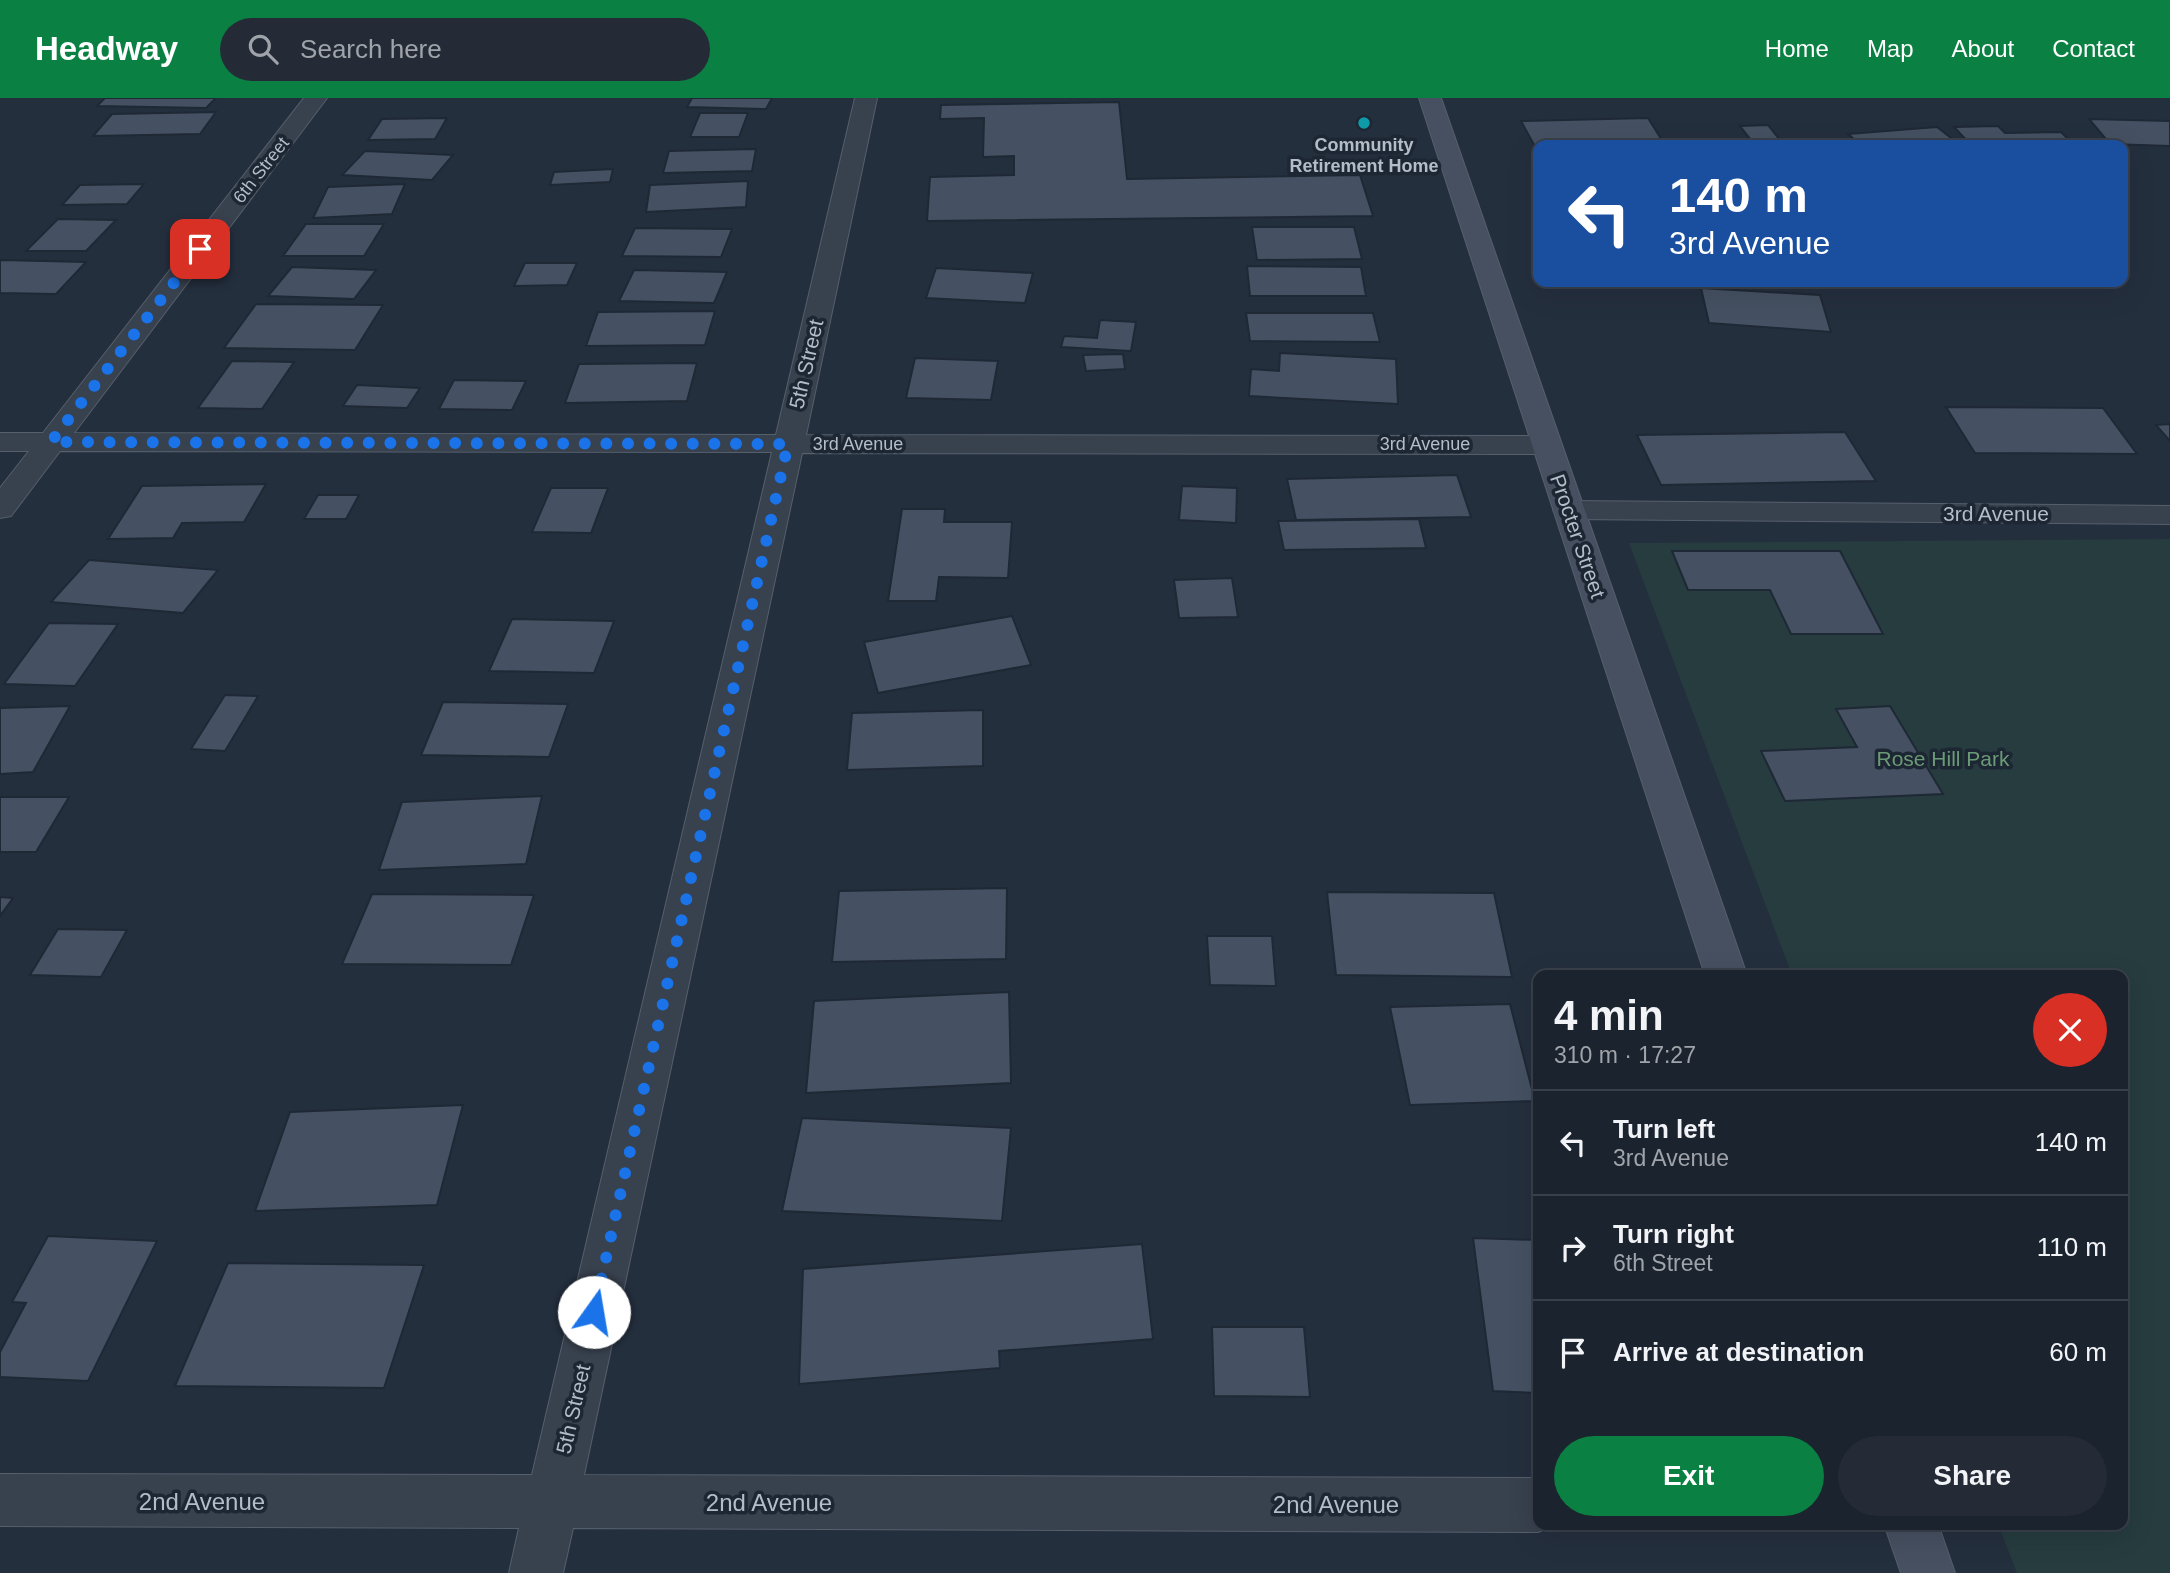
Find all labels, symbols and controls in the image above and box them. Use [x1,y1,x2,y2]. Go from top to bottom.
search box [220,18,710,81]
text: Headway [35,30,178,67]
icon: search [244,30,282,68]
text: Search here [300,34,442,64]
text: Home [1765,35,1829,62]
text: Map [1867,35,1914,62]
text: About [1952,35,2014,62]
text: Contact [2052,35,2135,62]
marker: Community Retirement Home [1356,115,1372,131]
street label: 6th Street [229,133,293,207]
place label: Community Retirement Home [1289,135,1439,176]
icon: left [1554,168,1645,259]
text: 140 m [1669,168,1808,222]
pin [170,219,230,279]
text: 3rd Avenue [1669,225,1830,261]
icon: arrive [181,230,219,268]
street label: 5th Street [785,317,827,411]
street label: 3rd Avenue [813,434,903,454]
street label: 3rd Avenue [1380,434,1470,454]
street label: Procter Street [1546,471,1610,601]
street label: 3rd Avenue [1943,502,2049,525]
park label: Rose Hill Park [1876,747,2010,770]
text: 4 min [1554,992,1664,1039]
button: close [2033,993,2107,1067]
text: 310 m · 17:27 [1554,1042,1696,1068]
text: Turn left [1613,1114,1715,1144]
icon: left [1554,1124,1592,1162]
text: 140 m [2035,1127,2107,1157]
text: 3rd Avenue [1613,1145,1729,1171]
text: Turn right [1613,1219,1734,1249]
icon: right [1554,1229,1592,1267]
text: 110 m [2037,1232,2107,1262]
text: 6th Street [1613,1250,1713,1276]
position arrow [557,1275,631,1349]
icon: arrive [1554,1334,1592,1372]
text: Arrive at destination [1613,1337,1864,1367]
text: 60 m [2049,1337,2107,1367]
street label: 5th Street [552,1362,594,1456]
button: Exit [1554,1436,1824,1516]
button: Share [1838,1436,2107,1516]
street label: 2nd Avenue [139,1488,265,1515]
street label: 2nd Avenue [706,1489,832,1516]
street label: 2nd Avenue [1273,1491,1399,1518]

